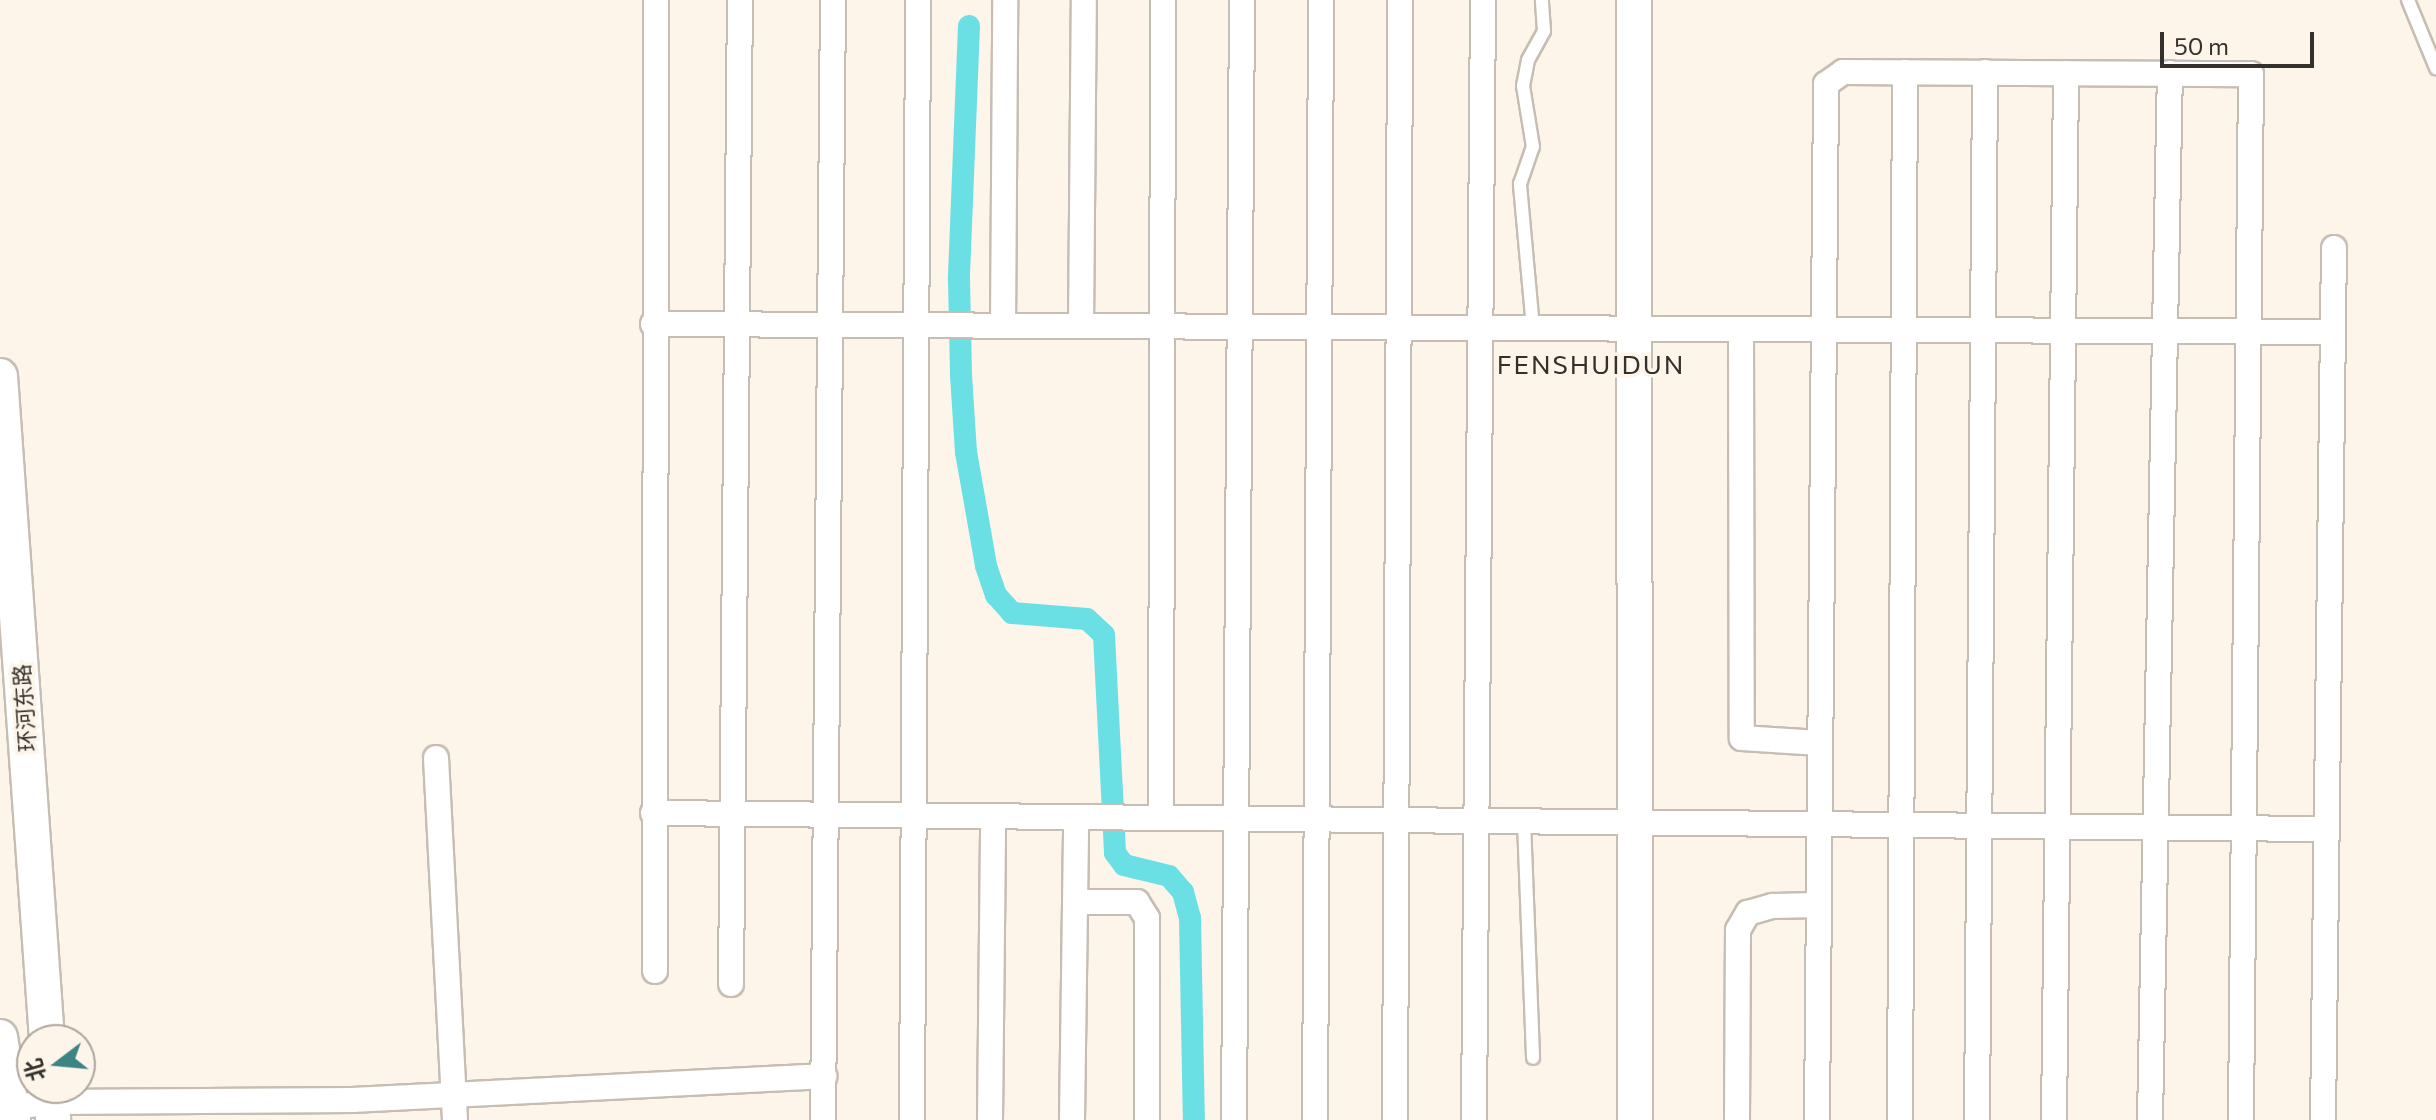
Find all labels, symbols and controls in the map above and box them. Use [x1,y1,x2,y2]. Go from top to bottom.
scale bar [2164,16,2318,66]
text: 50 m [2174,31,2229,60]
district label: FENSHUIDUN [1497,348,1685,380]
street label: 环河东路 [8,663,40,753]
north arrow [16,1024,96,1104]
text: 北 [18,1056,50,1085]

